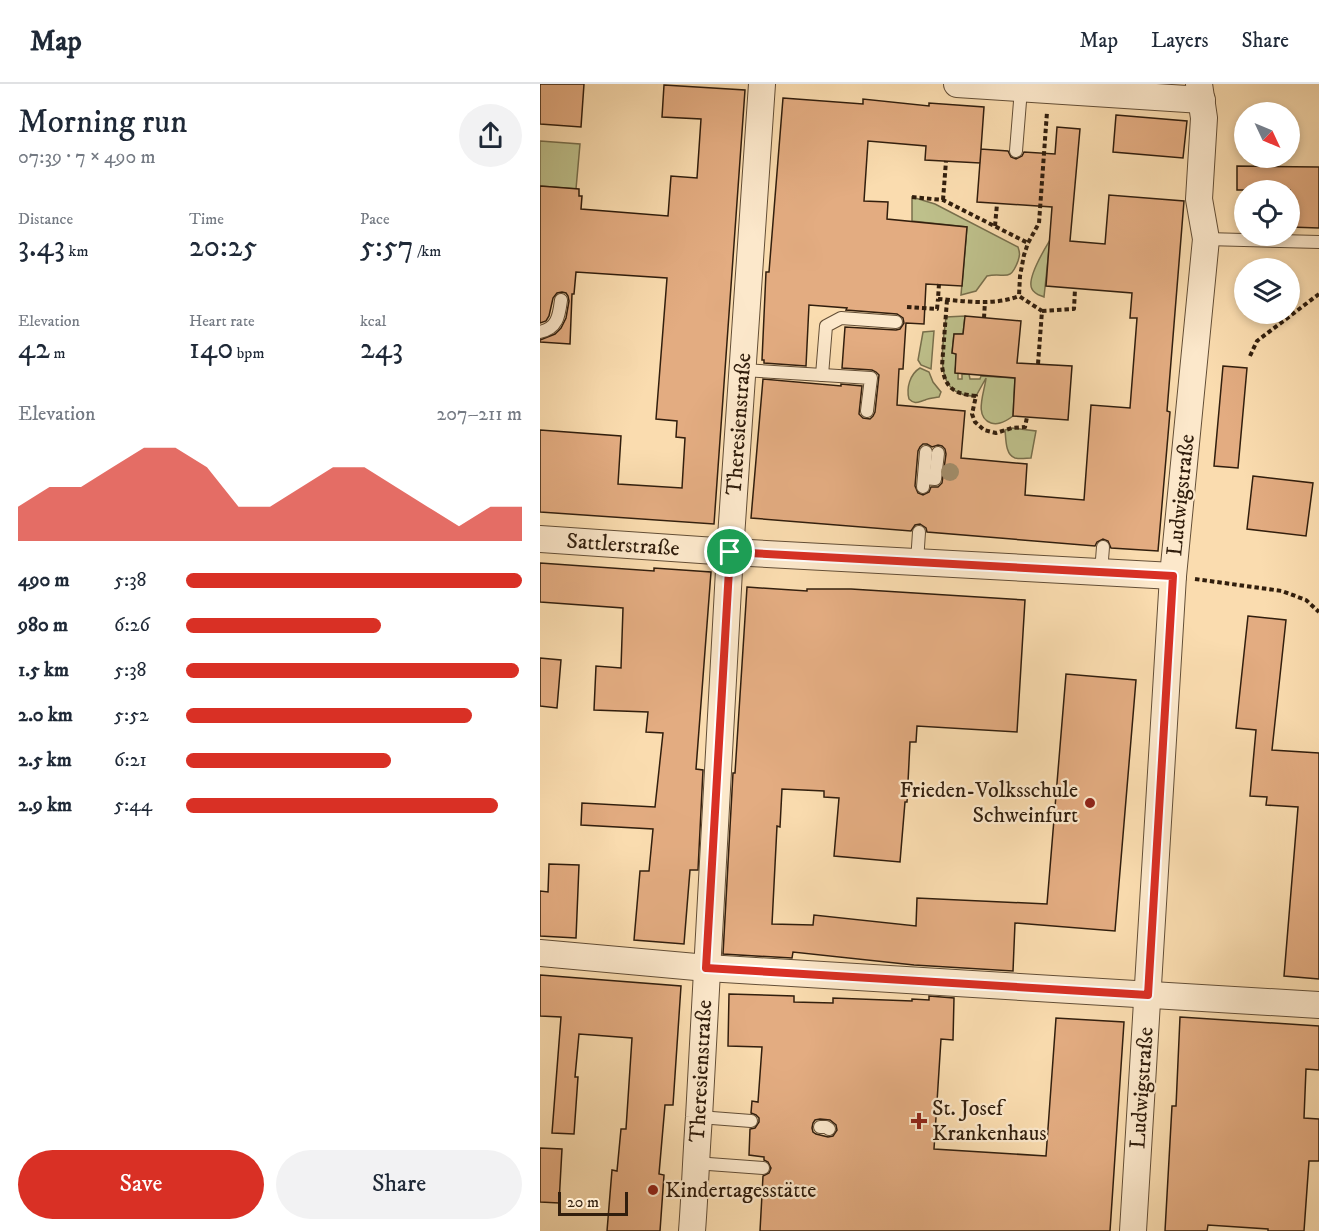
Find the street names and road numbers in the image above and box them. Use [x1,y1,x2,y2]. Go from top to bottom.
street label: Theresienstraße [721,352,757,496]
street label: Ludwigstraße [1161,433,1201,557]
street label: Sattlerstraße [566,528,680,562]
street label: Theresienstraße [684,999,718,1143]
street label: Ludwigstraße [1124,1026,1160,1150]

